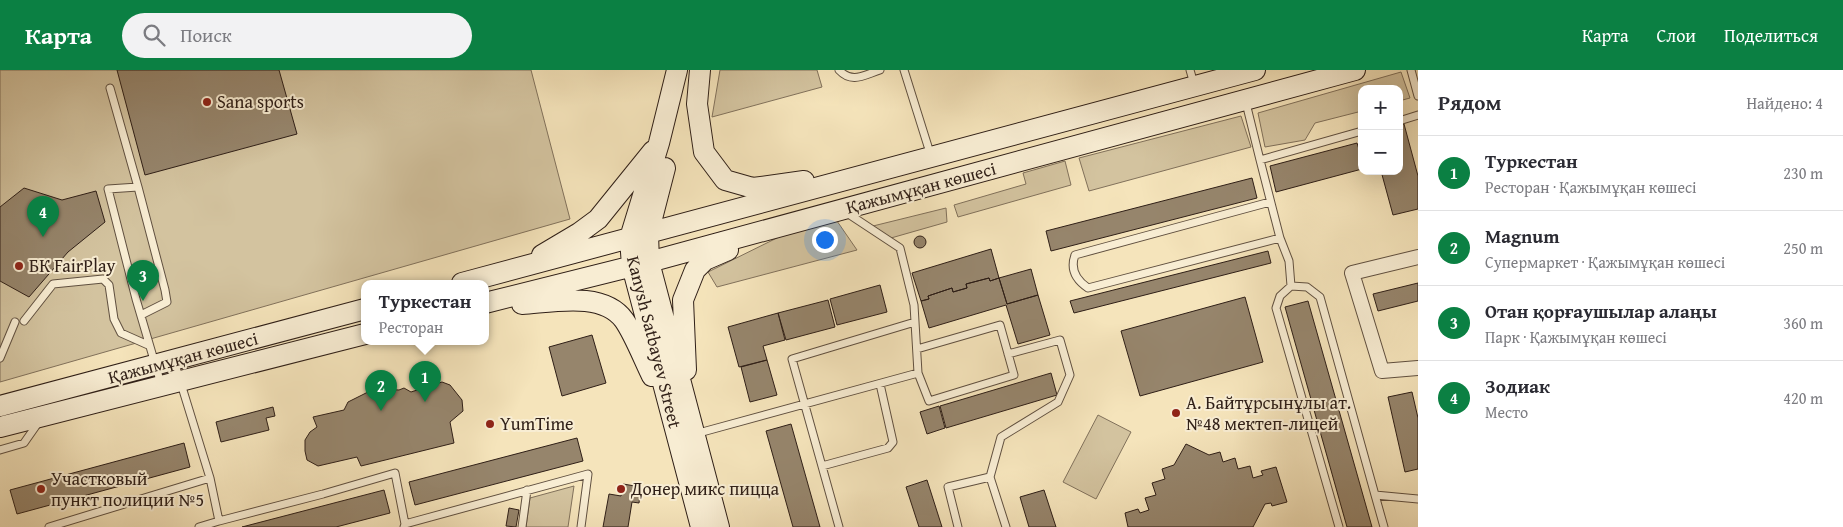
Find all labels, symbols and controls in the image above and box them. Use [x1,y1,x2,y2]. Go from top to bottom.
search box [122,13,472,58]
text: Карта [25,18,92,53]
icon: search [140,21,168,49]
text: Поиск [180,21,232,49]
text: Карта [1582,22,1629,49]
text: Слои [1657,22,1696,49]
text: Поделиться [1724,22,1818,49]
map controls [1358,85,1403,175]
button: + [1358,85,1403,130]
text: Рядом [1438,87,1501,118]
place label: Sana sports [217,88,304,115]
text: Найдено: 4 [1746,91,1823,115]
marker: Sana sports [201,96,213,108]
button: − [1358,130,1403,175]
text: Туркестан [1485,147,1578,175]
street label: Қажымұқан көшесі [843,154,999,221]
text: 1 [1450,161,1458,185]
text: 230 m [1783,161,1823,185]
text: Ресторан · Қажымұқан көшесі [1485,175,1697,199]
pin: 4 [27,196,59,237]
text: Magnum [1485,222,1560,250]
your location [812,227,838,253]
text: 2 [1450,236,1458,260]
text: 250 m [1783,236,1823,260]
text: Супермаркет · Қажымұқан көшесі [1485,250,1725,274]
place label: БК FairPlay [29,252,116,279]
street label: Kanysh Satbayev Street [620,253,689,431]
marker: БК FairPlay [13,260,25,272]
pin: 3 [127,260,159,301]
popup [361,280,489,345]
text: Туркестан [379,287,471,315]
text: Отан қорғаушылар алаңы [1485,297,1717,325]
text: 3 [1450,311,1458,335]
text: 360 m [1783,311,1823,335]
text: Ресторан [379,315,443,339]
street label: Қажымұқан көшесі [105,324,261,391]
text: Парк · Қажымұқан көшесі [1485,325,1667,349]
pin: 1 [409,361,441,402]
pin: 2 [365,370,397,411]
text: Зодиак [1485,372,1550,400]
text: 4 [1450,386,1458,410]
text: 420 m [1783,386,1823,410]
place label: А. Байтұрсынұлы ат. №48 мектеп-лицей [1186,389,1351,437]
text: Место [1485,400,1528,424]
marker: А. Байтұрсынұлы ат. №48 мектеп-лицей [1170,407,1182,419]
place label: YumTime [500,410,574,437]
marker: YumTime [484,418,496,430]
place label: Участковый пункт полиции №5 [51,465,204,513]
place label: Донер микс пицца [630,475,780,502]
marker: Участковый пункт полиции №5 [35,483,47,495]
marker: Донер микс пицца [615,483,627,495]

